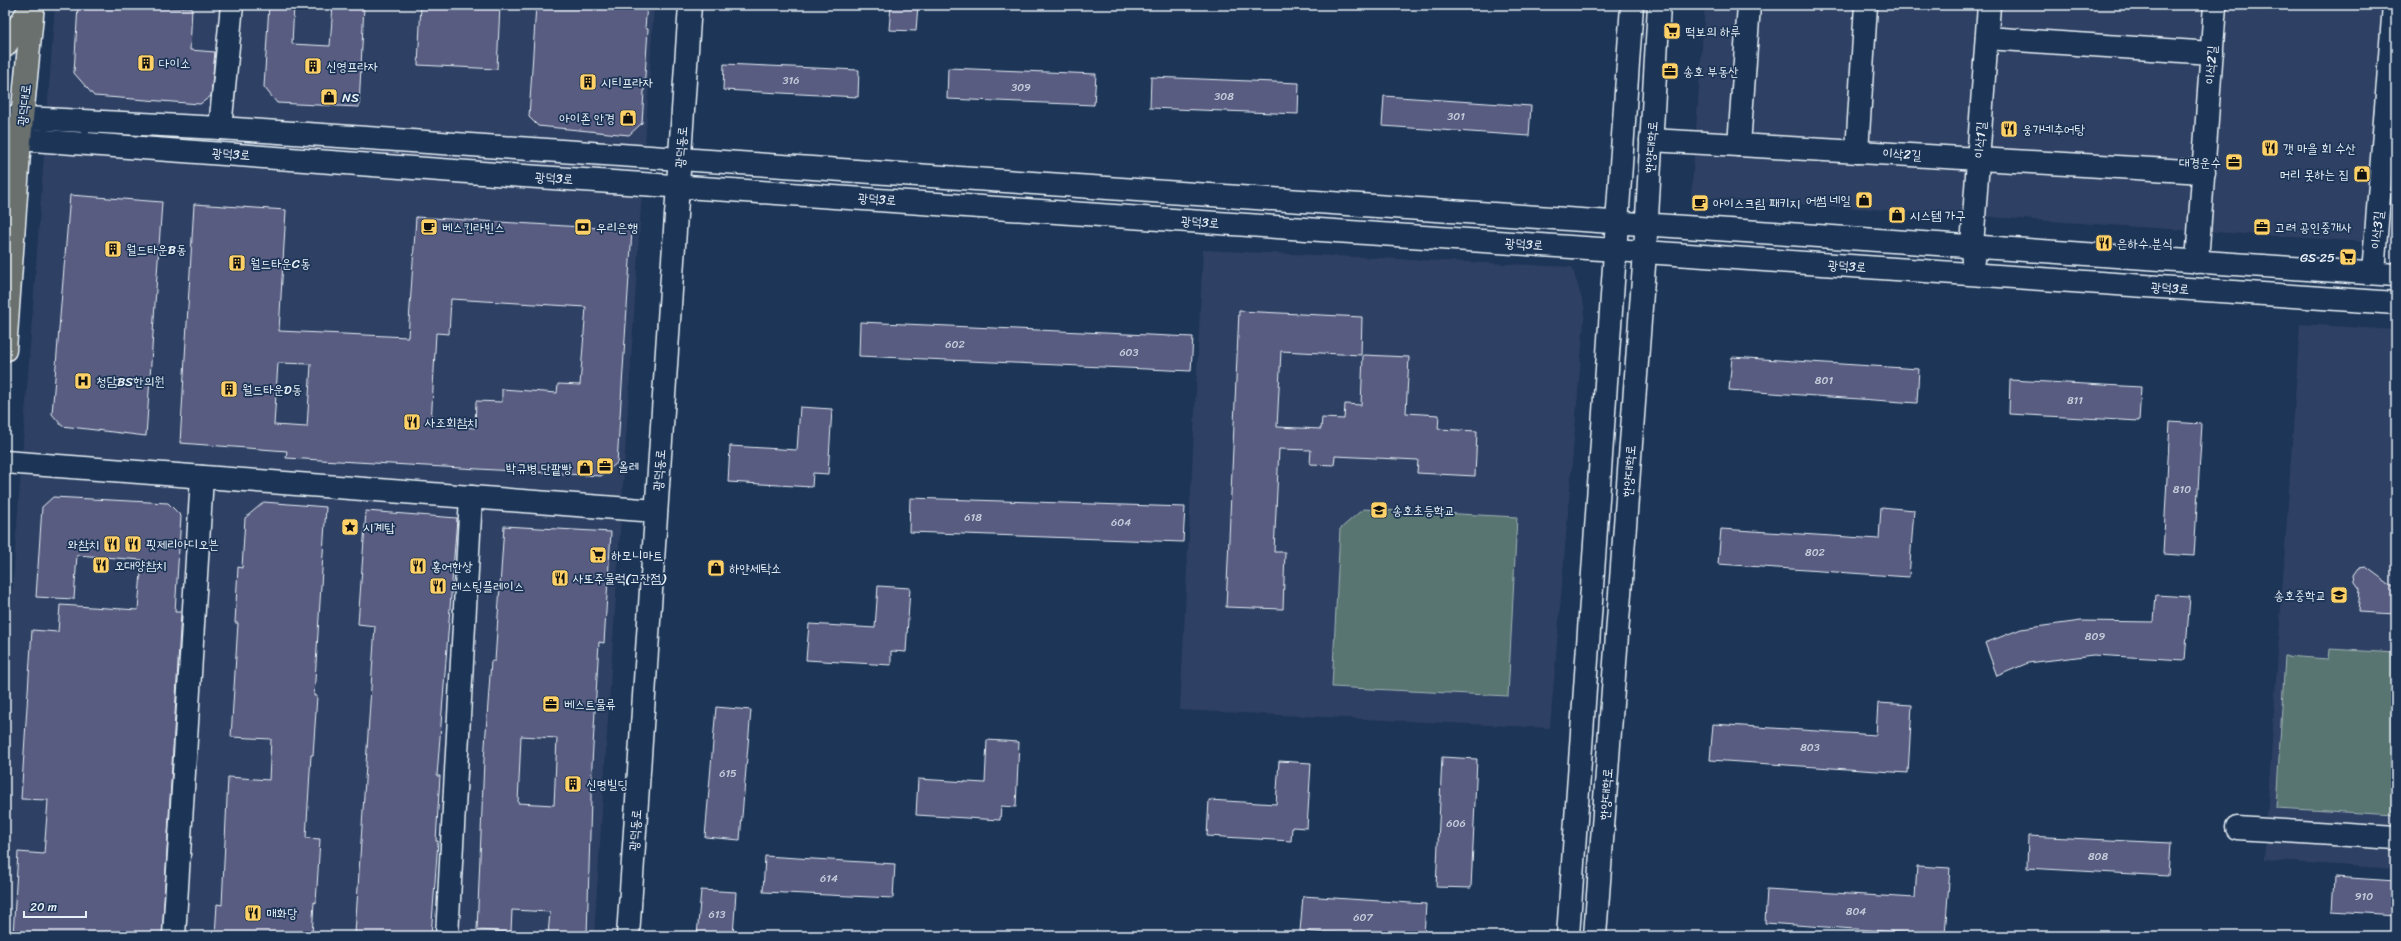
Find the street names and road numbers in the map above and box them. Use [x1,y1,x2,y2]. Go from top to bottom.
street label: 이삭2길 [2198,45,2224,85]
street label: 광덕대로 [10,83,38,127]
street label: 한양대학로 [1638,120,1664,174]
street label: 이삭1길 [1967,121,1993,159]
street label: 광덕동로 [668,125,694,169]
street label: 광덕3로 [211,141,251,167]
street label: 이삭2길 [1882,141,1922,167]
street label: 광덕3로 [534,165,574,191]
street label: 광덕3로 [857,186,897,212]
street label: 광덕3로 [1180,209,1220,235]
street label: 이삭3길 [2364,210,2390,250]
street label: 광덕3로 [1504,231,1544,257]
street label: 광덕3로 [1827,253,1867,279]
street label: 광덕3로 [2150,275,2190,301]
street label: 한양대학로 [1616,444,1642,498]
street label: 광덕동로 [646,448,672,492]
street label: 한양대학로 [1593,767,1619,821]
street label: 광덕동로 [622,808,648,852]

